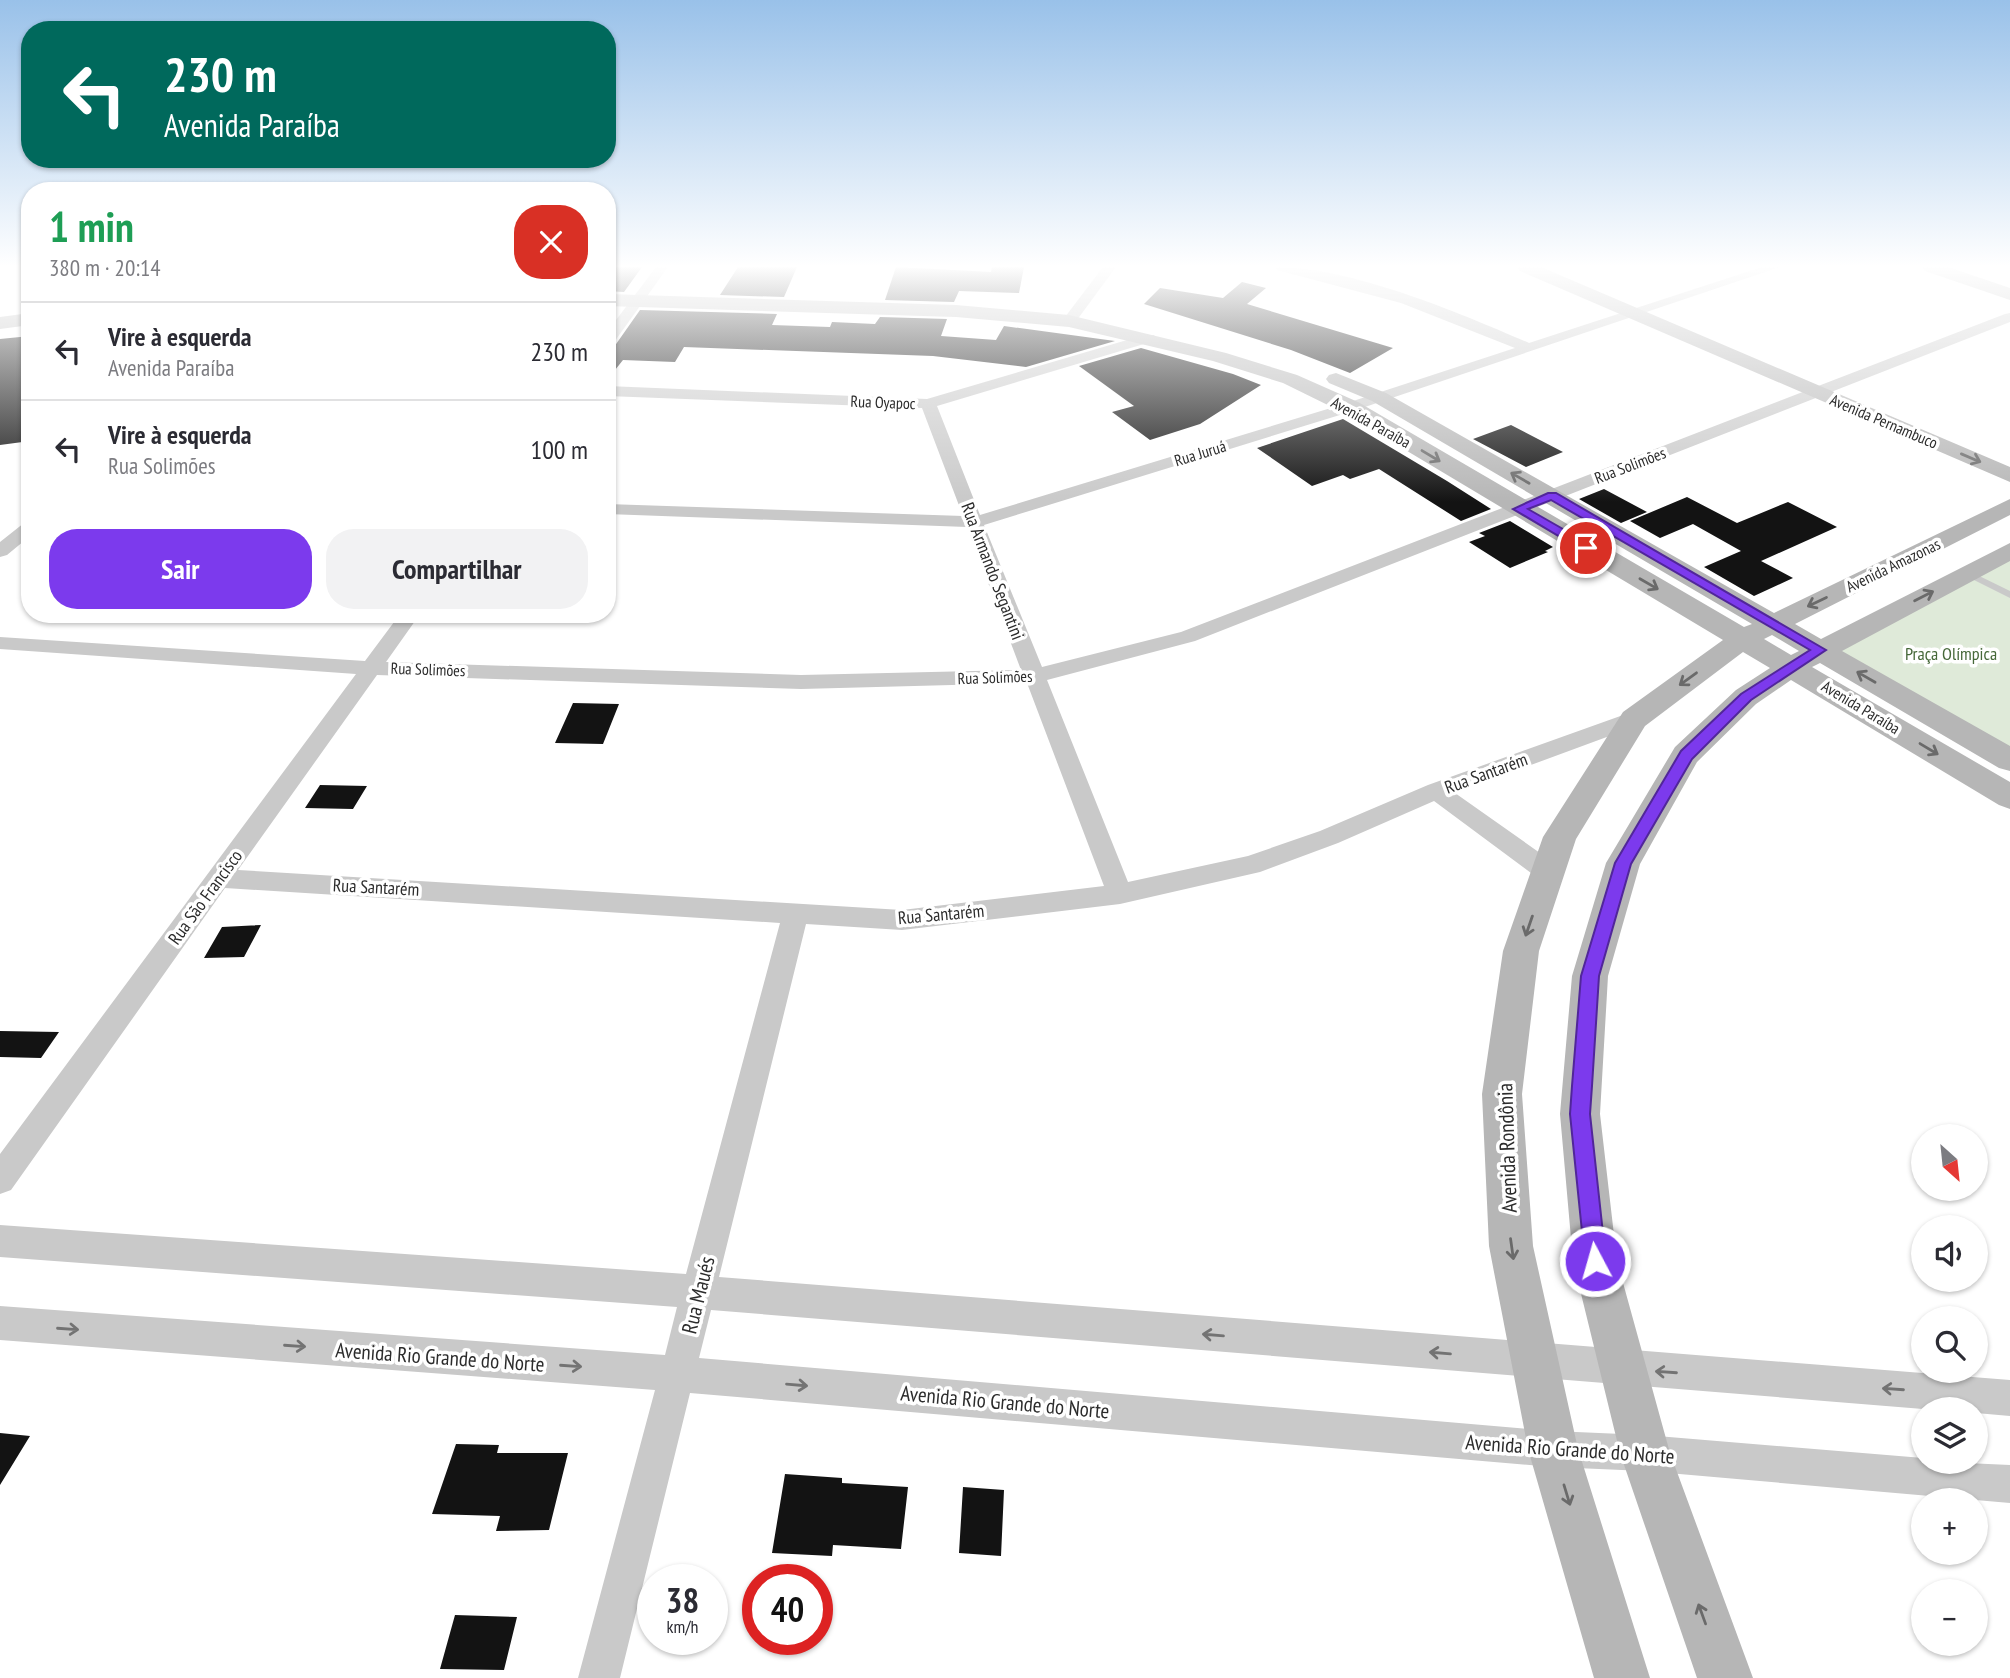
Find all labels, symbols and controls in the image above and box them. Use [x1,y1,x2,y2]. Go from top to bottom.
text: 230 m [164,42,277,106]
icon: left [49,49,140,140]
text: Avenida Paraíba [164,104,340,146]
text: 1 min [49,199,134,254]
button: close [514,205,588,279]
text: 380 m · 20:14 [49,253,161,282]
text: Vire à esquerda [108,320,251,353]
icon: left [49,332,87,370]
text: 230 m [530,335,588,368]
text: Avenida Paraíba [108,353,234,382]
street label: Avenida Pernambuco [1827,389,1941,453]
street label: Rua Oyapoc [850,391,916,413]
street label: Avenida Paraíba [1328,392,1414,452]
text: Vire à esquerda [108,418,251,451]
icon: left [49,430,87,468]
text: 100 m [530,433,588,466]
street label: Rua Juruá [1172,436,1228,470]
street label: Rua Solimões [1592,442,1668,488]
one-way arrow [1421,449,1441,463]
text: Rua Solimões [108,451,215,480]
one-way arrow [1960,453,1981,466]
one-way arrow [1511,471,1531,485]
street label: Rua Armando Segantini [956,499,1030,643]
pin [1556,518,1616,578]
button: Sair [49,529,312,609]
button: Compartilhar [326,529,588,609]
icon: arrive [1567,529,1605,567]
street label: Avenida Amazonas [1843,534,1943,596]
one-way arrow [1638,577,1658,591]
one-way arrow [1913,588,1933,602]
one-way arrow [1807,596,1828,610]
park label: Praça Olímpica [1905,642,1997,665]
street label: Rua Solimões [390,658,466,680]
street label: Rua Solimões [957,666,1033,688]
one-way arrow [1856,670,1877,683]
one-way arrow [1679,672,1698,687]
street label: Avenida Paraíba [1818,676,1904,738]
one-way arrow [1919,742,1939,756]
street label: Rua Santarém [1441,747,1531,799]
street label: Rua São Francisco [163,845,247,949]
street label: Rua Santarém [332,873,420,901]
street label: Rua Santarém [897,899,985,929]
one-way arrow [1522,915,1534,937]
street label: Avenida Rondônia [1491,1083,1523,1213]
north arrow [1911,1124,1988,1200]
map controls [1911,1124,1988,1656]
button: sound [1911,1215,1988,1292]
position arrow [1558,1224,1632,1298]
one-way arrow [1506,1237,1519,1260]
street label: Rua Maués [675,1254,721,1336]
button: search [1911,1306,1988,1383]
one-way arrow [56,1322,79,1335]
one-way arrow [1202,1328,1225,1341]
street label: Avenida Rio Grande do Norte [335,1336,545,1378]
one-way arrow [283,1340,306,1353]
one-way arrow [1429,1346,1451,1359]
one-way arrow [559,1360,581,1373]
one-way arrow [1655,1365,1678,1378]
one-way arrow [786,1379,808,1392]
street label: Avenida Rio Grande do Norte [900,1379,1110,1425]
one-way arrow [1882,1382,1905,1395]
button: layers [1911,1397,1988,1474]
street label: Avenida Rio Grande do Norte [1465,1428,1675,1470]
one-way arrow [1561,1483,1574,1505]
button: + [1911,1488,1988,1565]
speed limit sign: 40 [742,1564,833,1655]
text: 38 [666,1577,699,1623]
button: − [1911,1579,1988,1656]
one-way arrow [1695,1603,1707,1625]
text: km/h [667,1615,698,1638]

